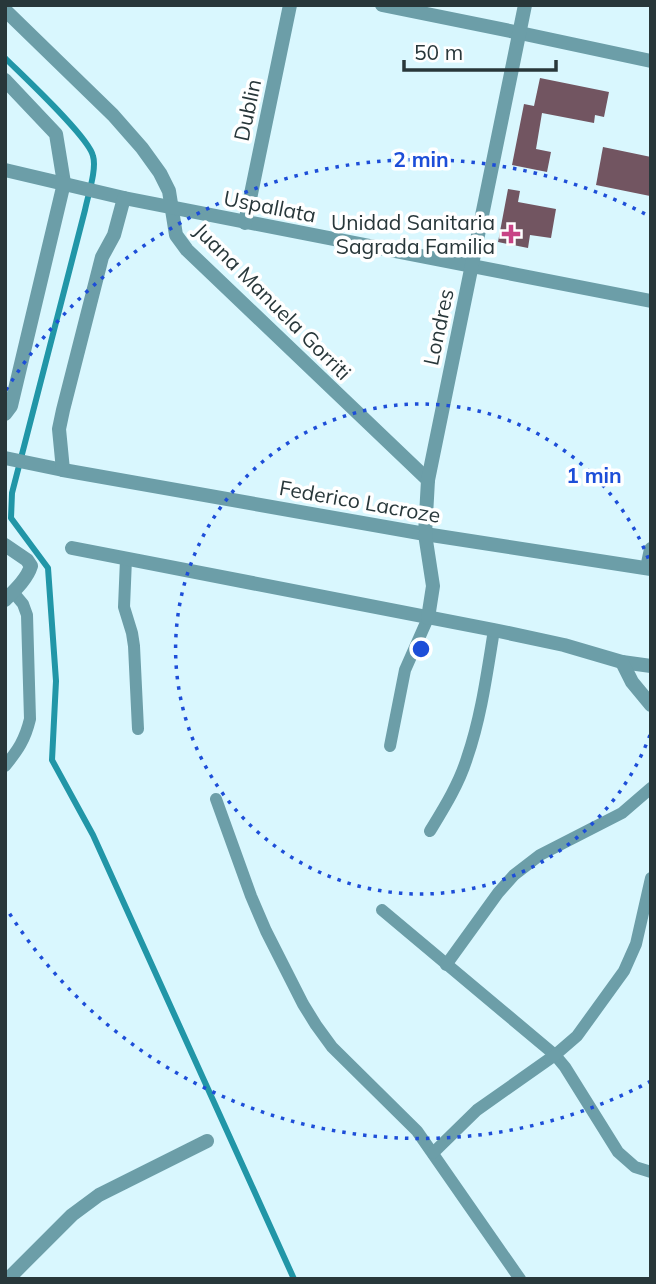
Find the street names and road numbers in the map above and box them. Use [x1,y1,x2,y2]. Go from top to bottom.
street label: Dublin [228,77,266,143]
street label: Uspallata [222,184,318,228]
street label: Juana Manuela Gorriti [189,217,357,385]
street label: Londres [417,286,459,368]
street label: Federico Lacroze [277,474,443,528]

